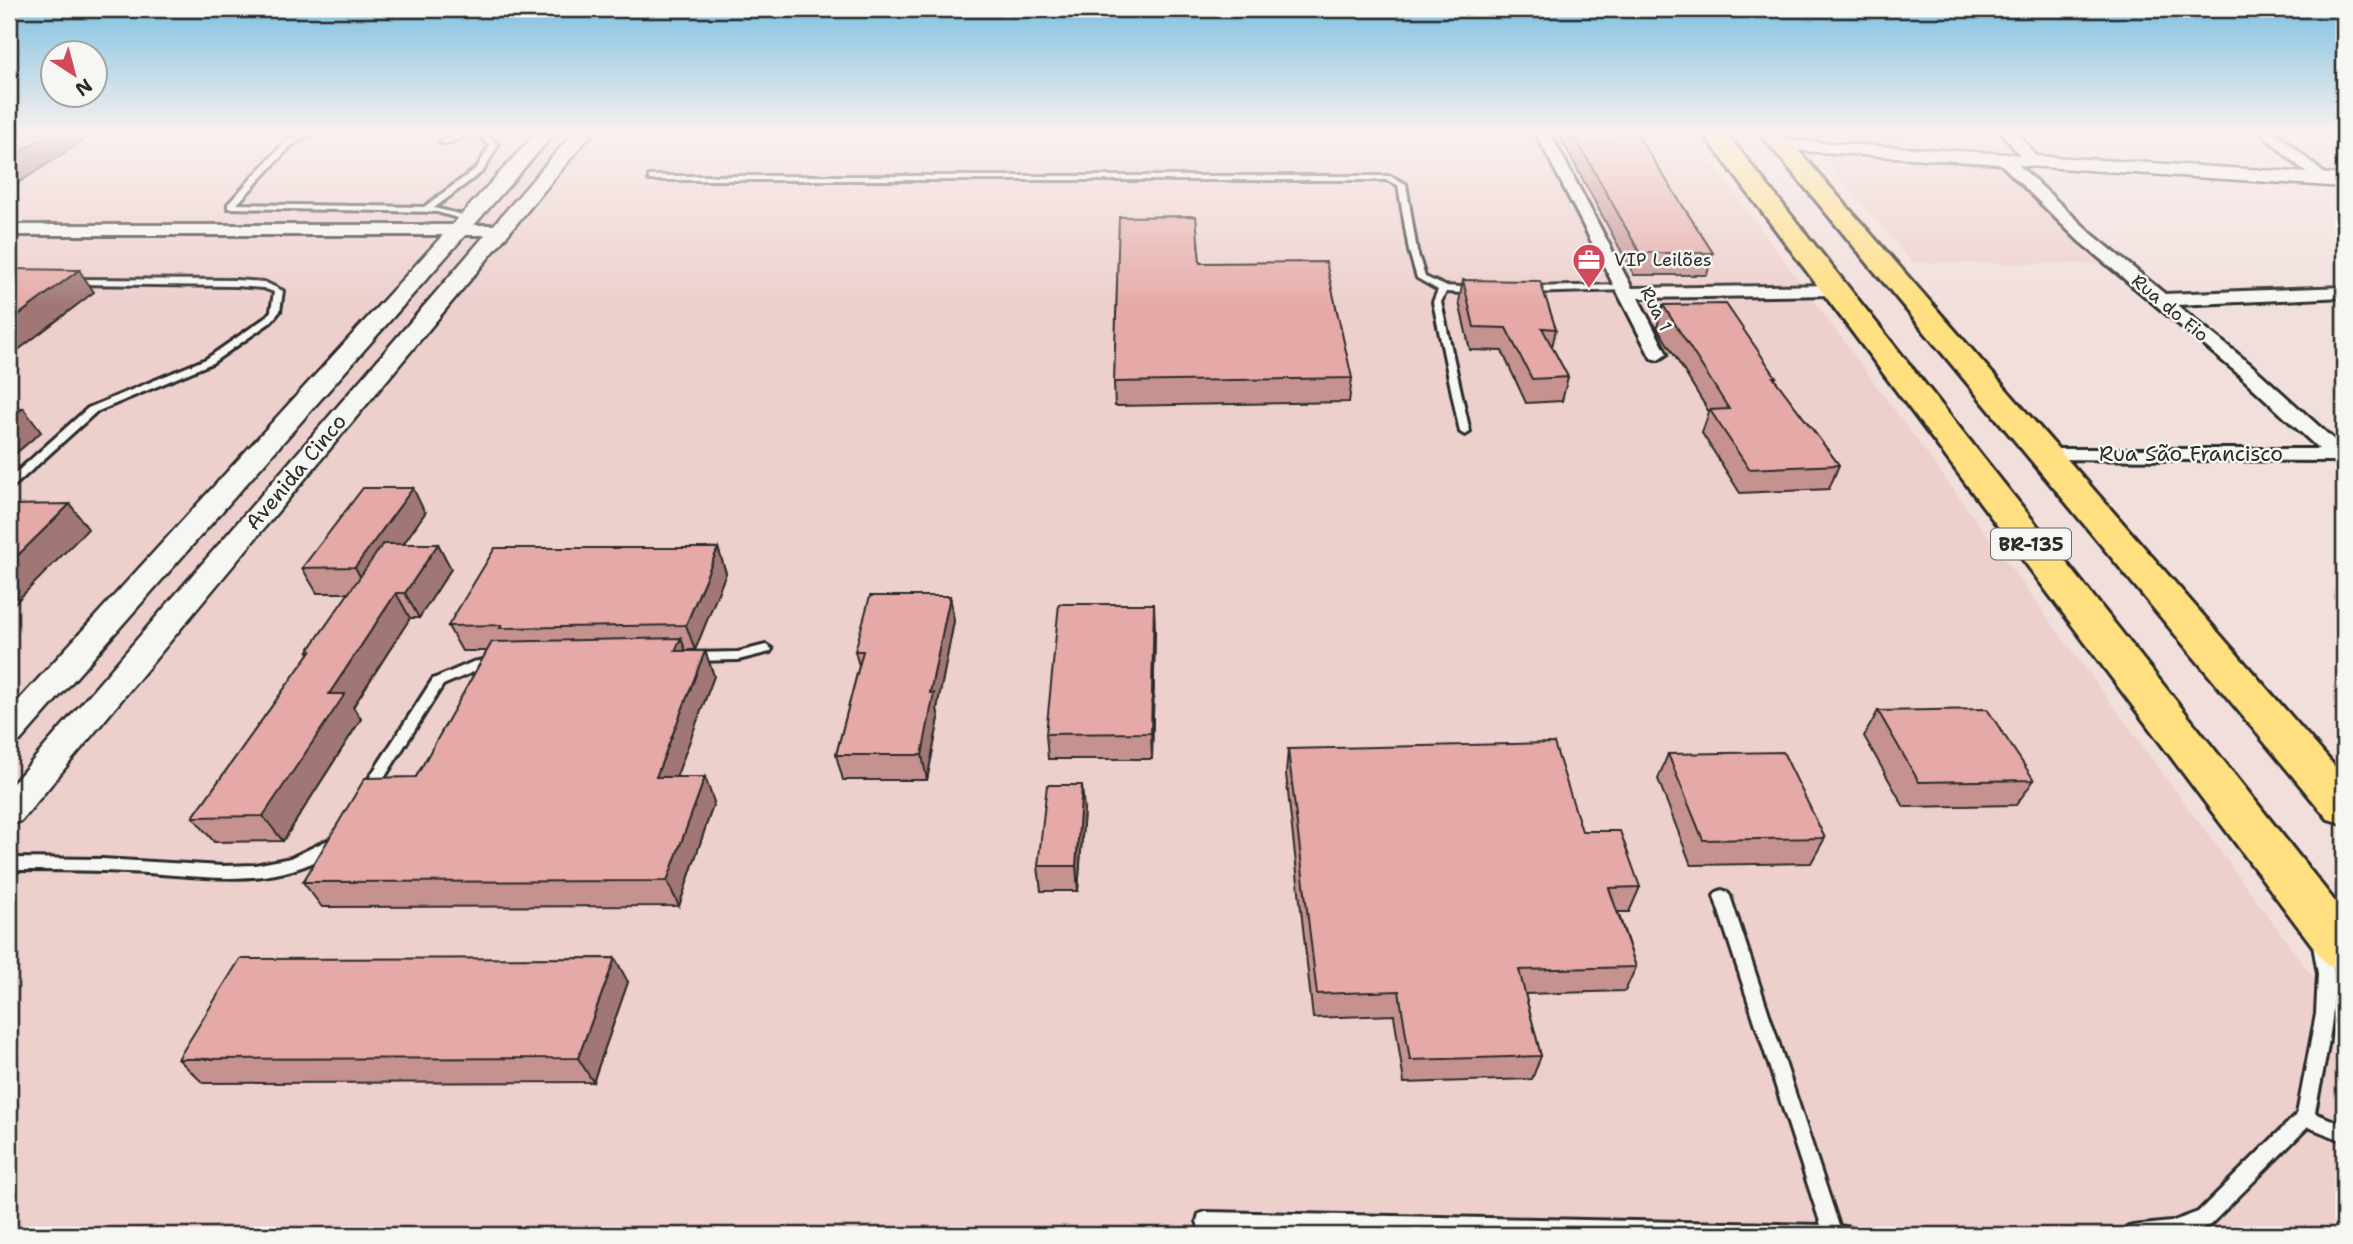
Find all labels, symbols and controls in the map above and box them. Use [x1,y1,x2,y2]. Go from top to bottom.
north arrow [38,38,108,108]
text: N [70,73,97,102]
office icon: VIP Leilões [1570,241,1608,290]
place label: VIP Leilões [1614,248,1712,272]
street label: Rua do Fio [2127,269,2213,347]
street label: Rua 1 [1635,283,1677,335]
street label: Avenida Cinco [239,408,353,536]
street label: Rua São Francisco [2099,440,2283,468]
road number: BR-135 [1991,528,2071,559]

